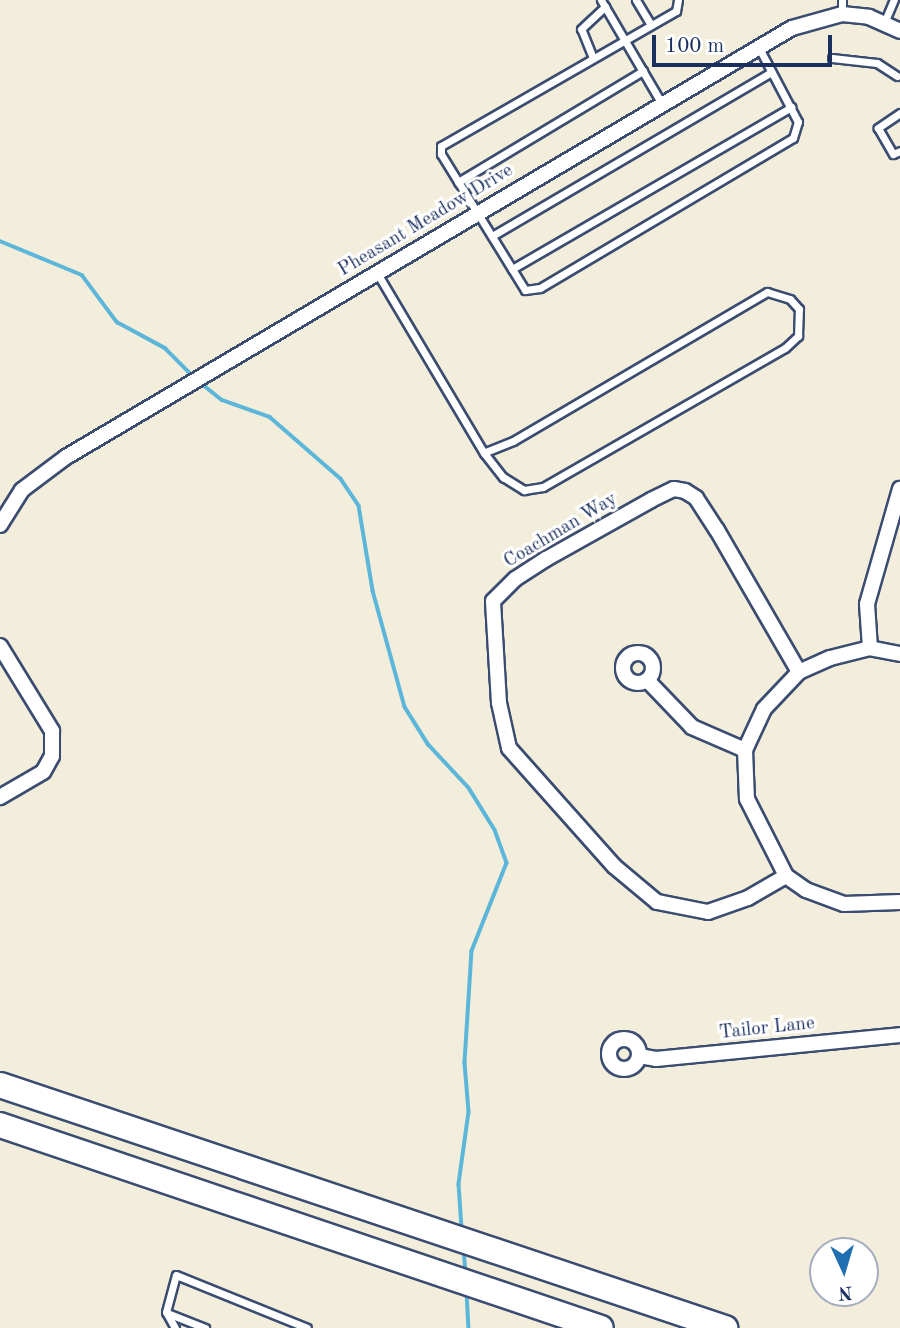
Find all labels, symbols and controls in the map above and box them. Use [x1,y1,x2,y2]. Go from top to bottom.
scale bar [655,21,835,65]
text: 100 m [665,36,724,57]
street label: Pheasant Meadow Drive [334,160,518,282]
street label: Coachman Way [500,488,622,574]
street label: Tailor Lane [718,1013,816,1045]
north arrow [809,1237,879,1307]
text: N [837,1281,853,1301]

